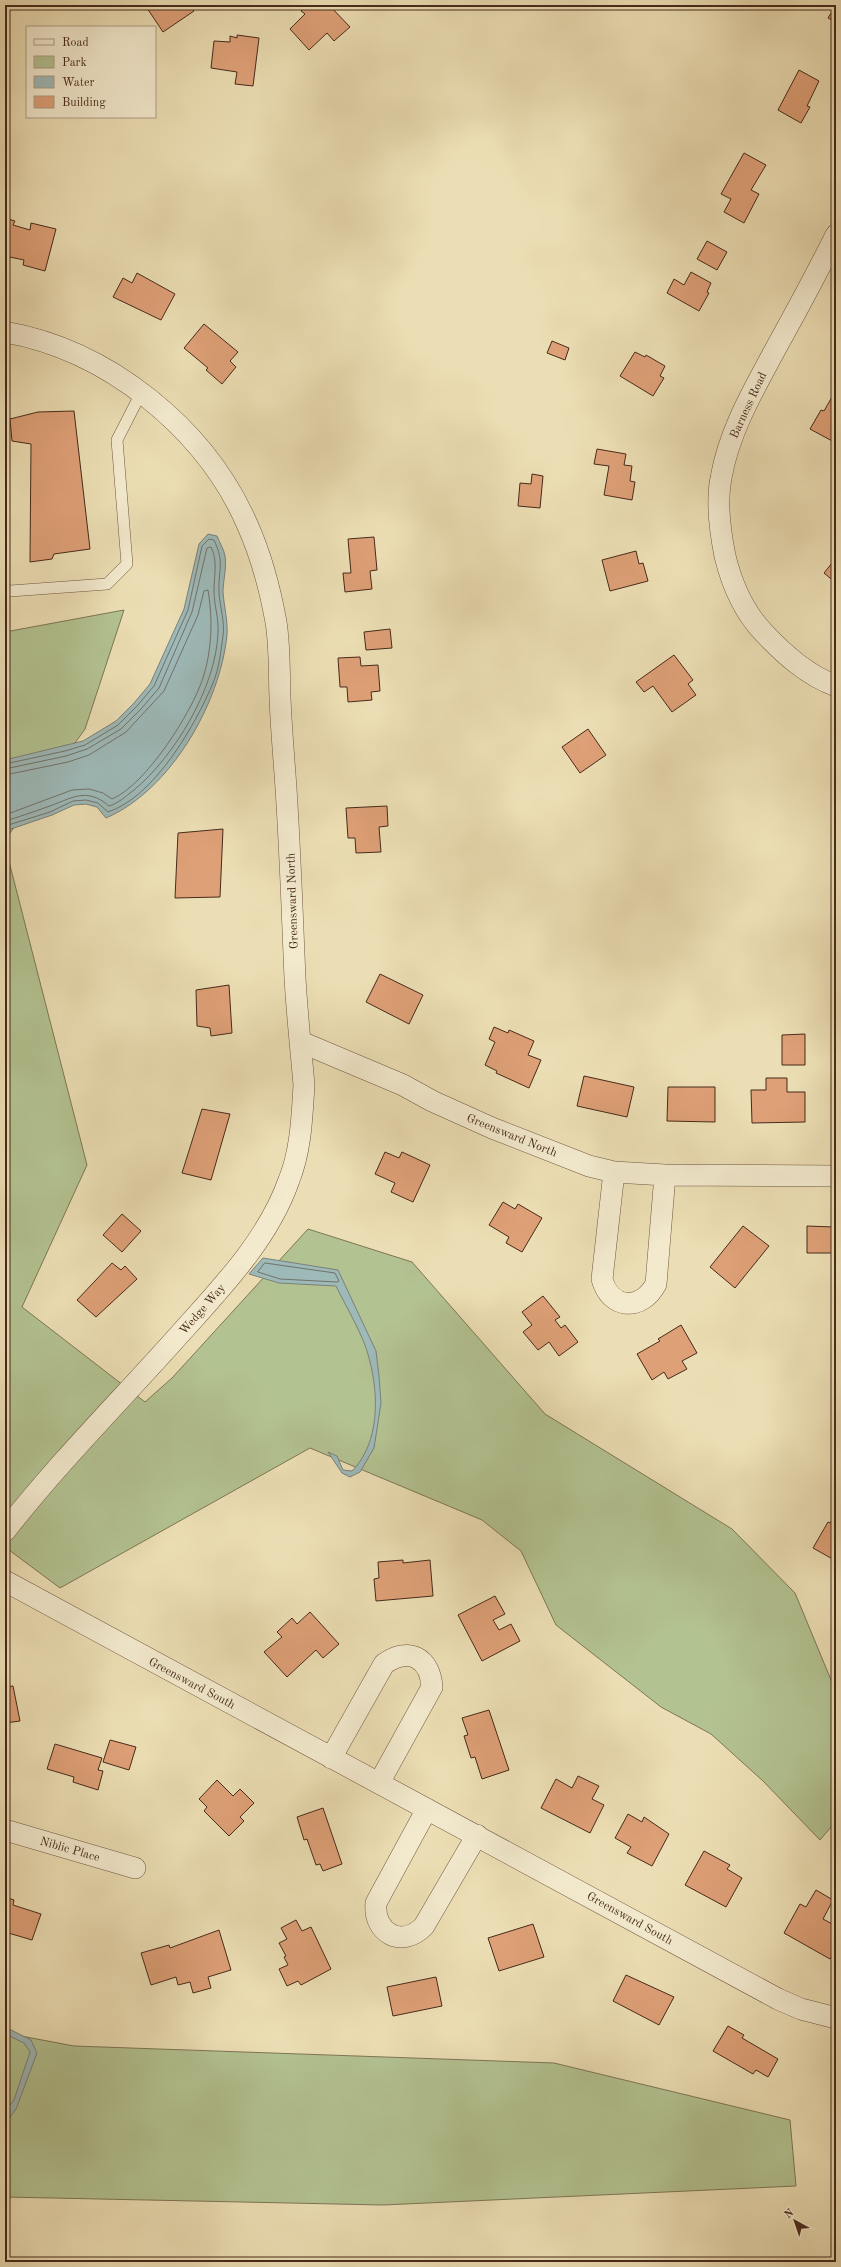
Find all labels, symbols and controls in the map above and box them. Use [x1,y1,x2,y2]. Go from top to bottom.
legend [26,26,156,118]
text: Road [62,37,89,49]
text: Park [62,57,87,69]
text: Water [62,77,95,89]
text: Building [62,97,106,109]
street label: Barness Road [728,370,769,440]
street label: Greensward North [285,852,301,949]
street label: Greensward North [465,1112,559,1160]
street label: Wedge Way [178,1282,228,1337]
street label: Greensward South [146,1656,237,1712]
street label: Niblic Place [38,1836,102,1864]
street label: Greensward South [585,1890,675,1948]
north arrow [775,2201,815,2241]
text: N [783,2207,797,2221]

